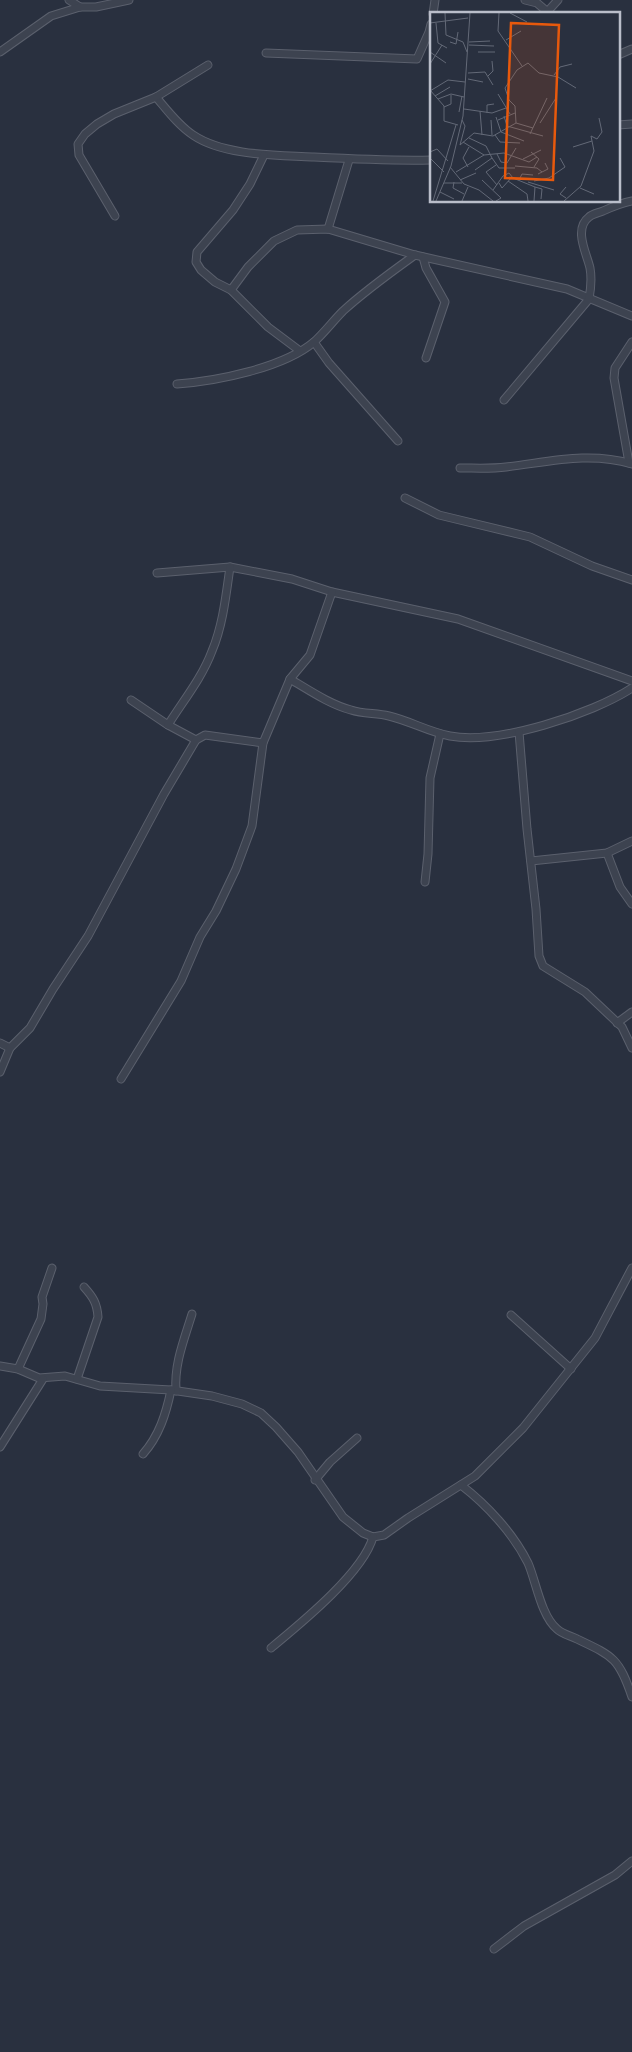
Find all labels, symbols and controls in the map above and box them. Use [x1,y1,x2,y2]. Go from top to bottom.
inset map [430,12,620,202]

